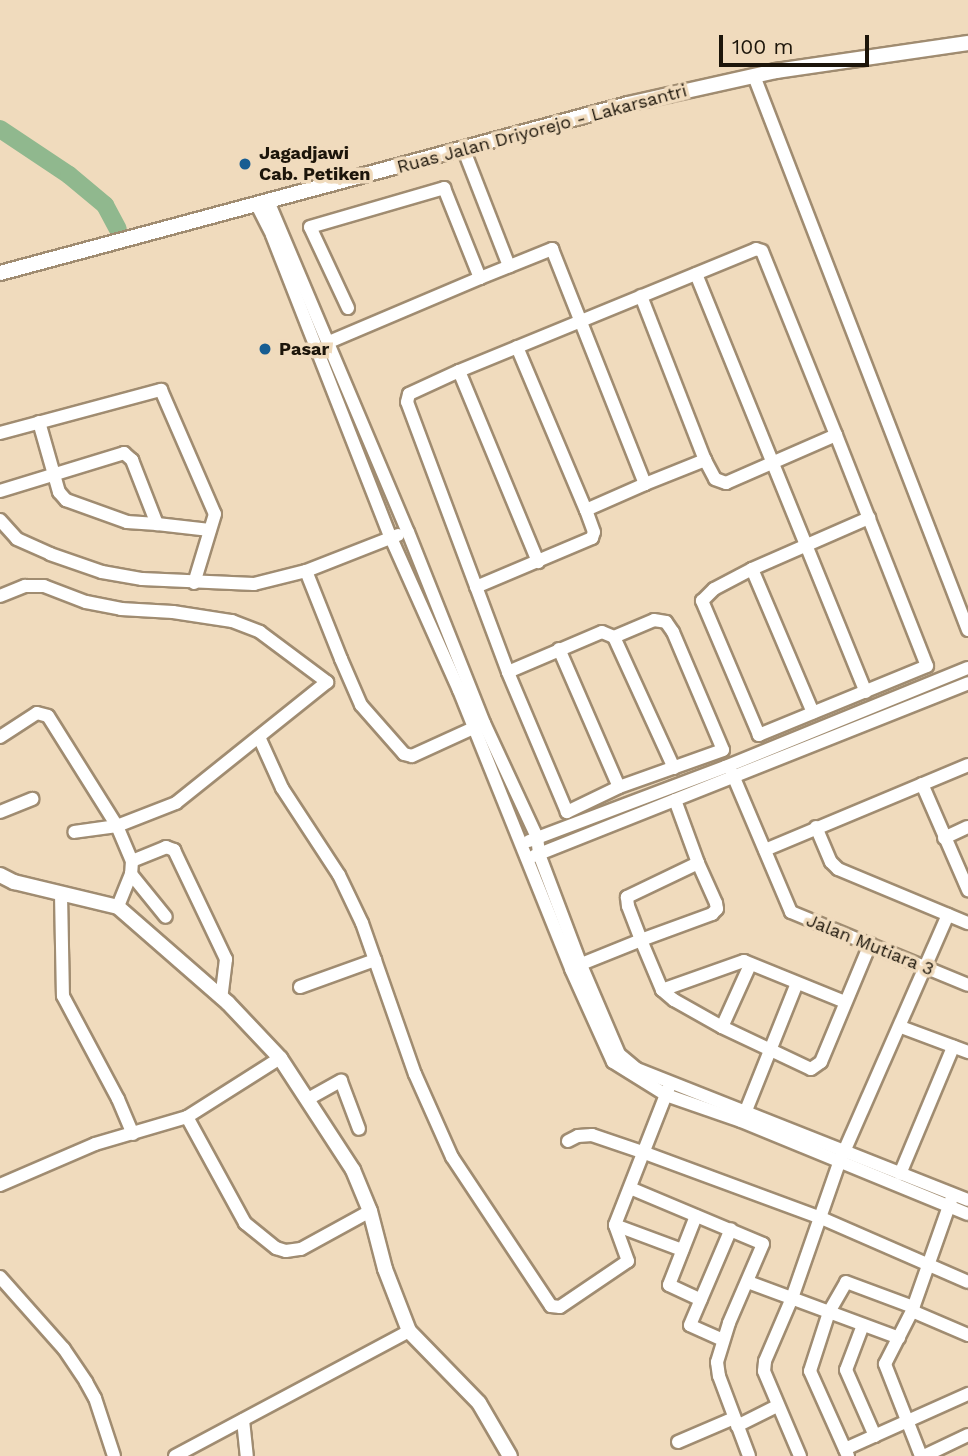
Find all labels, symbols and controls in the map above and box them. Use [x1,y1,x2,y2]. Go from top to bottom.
scale bar [723,21,874,65]
text: 100 m [732,34,794,59]
street label: Ruas Jalan Driyorejo - Lakarsantri [394,80,690,178]
place label: Jagadjawi Cab. Petiken [259,143,371,186]
marker: Jagadjawi Cab. Petiken [237,156,253,172]
place label: Pasar [279,338,329,360]
marker: Pasar [257,341,273,357]
street label: Jalan Mutiara 3 [803,910,937,980]

